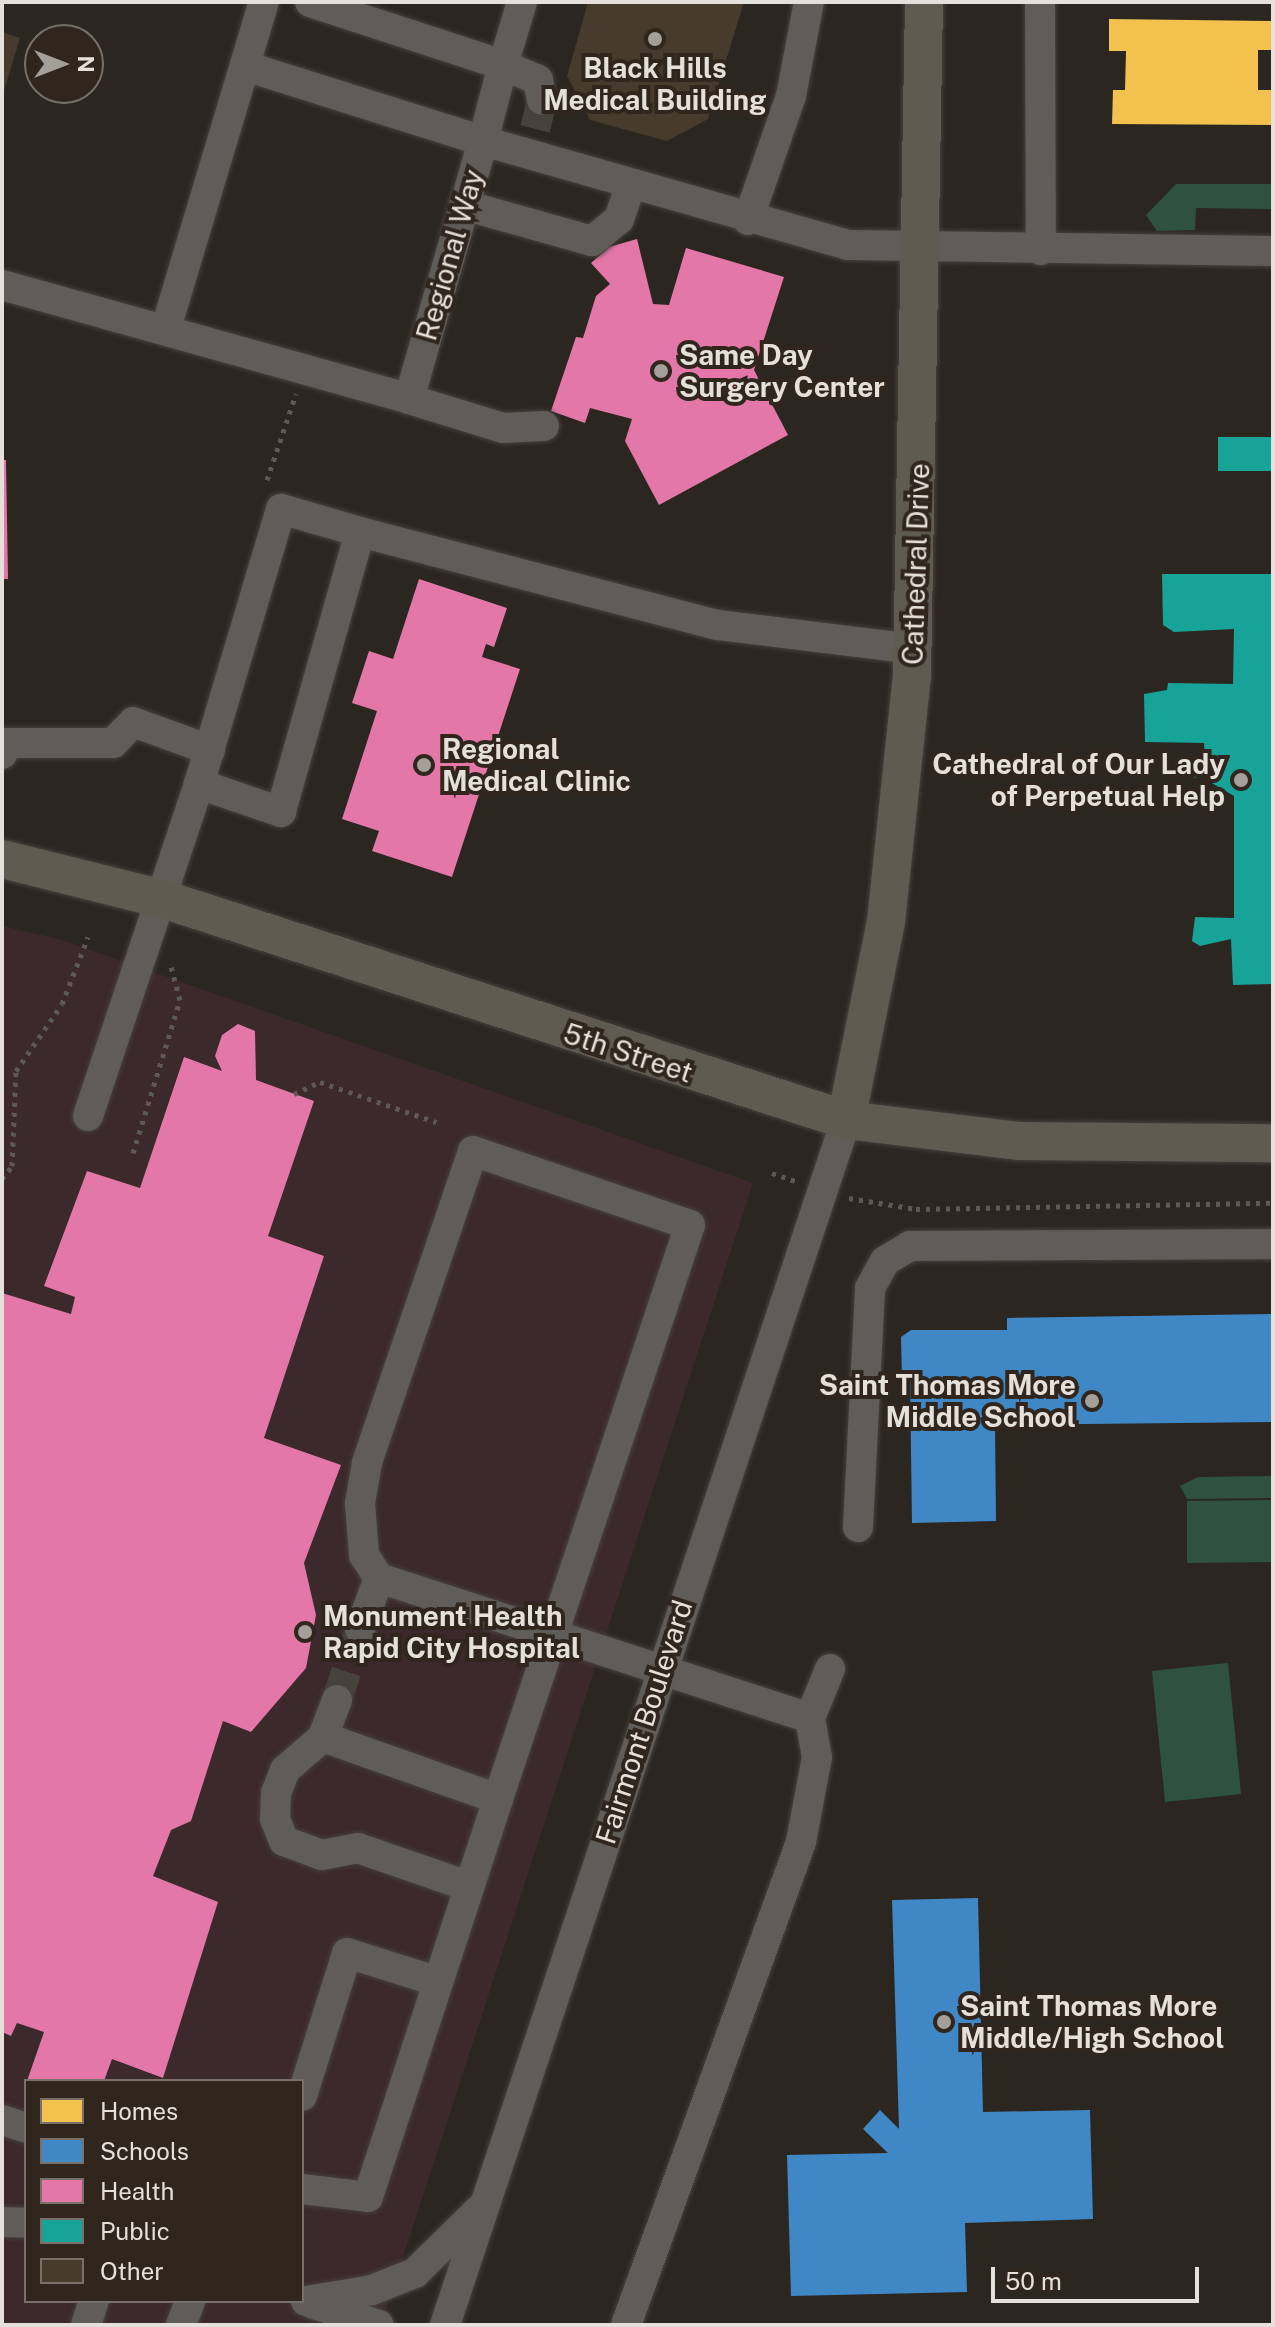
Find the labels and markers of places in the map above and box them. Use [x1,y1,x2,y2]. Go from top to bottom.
marker: Black Hills Medical Building [646,30,664,48]
place label: Black Hills Medical Building [543,51,767,117]
place label: Same Day Surgery Center [679,338,885,404]
marker: Same Day Surgery Center [650,360,672,382]
place label: Regional Medical Clinic [442,732,631,798]
place label: Cathedral of Our Lady of Perpetual Help [932,747,1225,813]
marker: Regional Medical Clinic [413,754,435,776]
marker: Cathedral of Our Lady of Perpetual Help [1232,771,1250,789]
place label: Saint Thomas More Middle School [819,1368,1076,1434]
marker: Saint Thomas More Middle School [1083,1392,1101,1410]
place label: Monument Health Rapid City Hospital [323,1599,580,1665]
marker: Monument Health Rapid City Hospital [294,1621,316,1643]
place label: Saint Thomas More Middle/High School [960,1989,1224,2055]
marker: Saint Thomas More Middle/High School [935,2013,953,2031]

